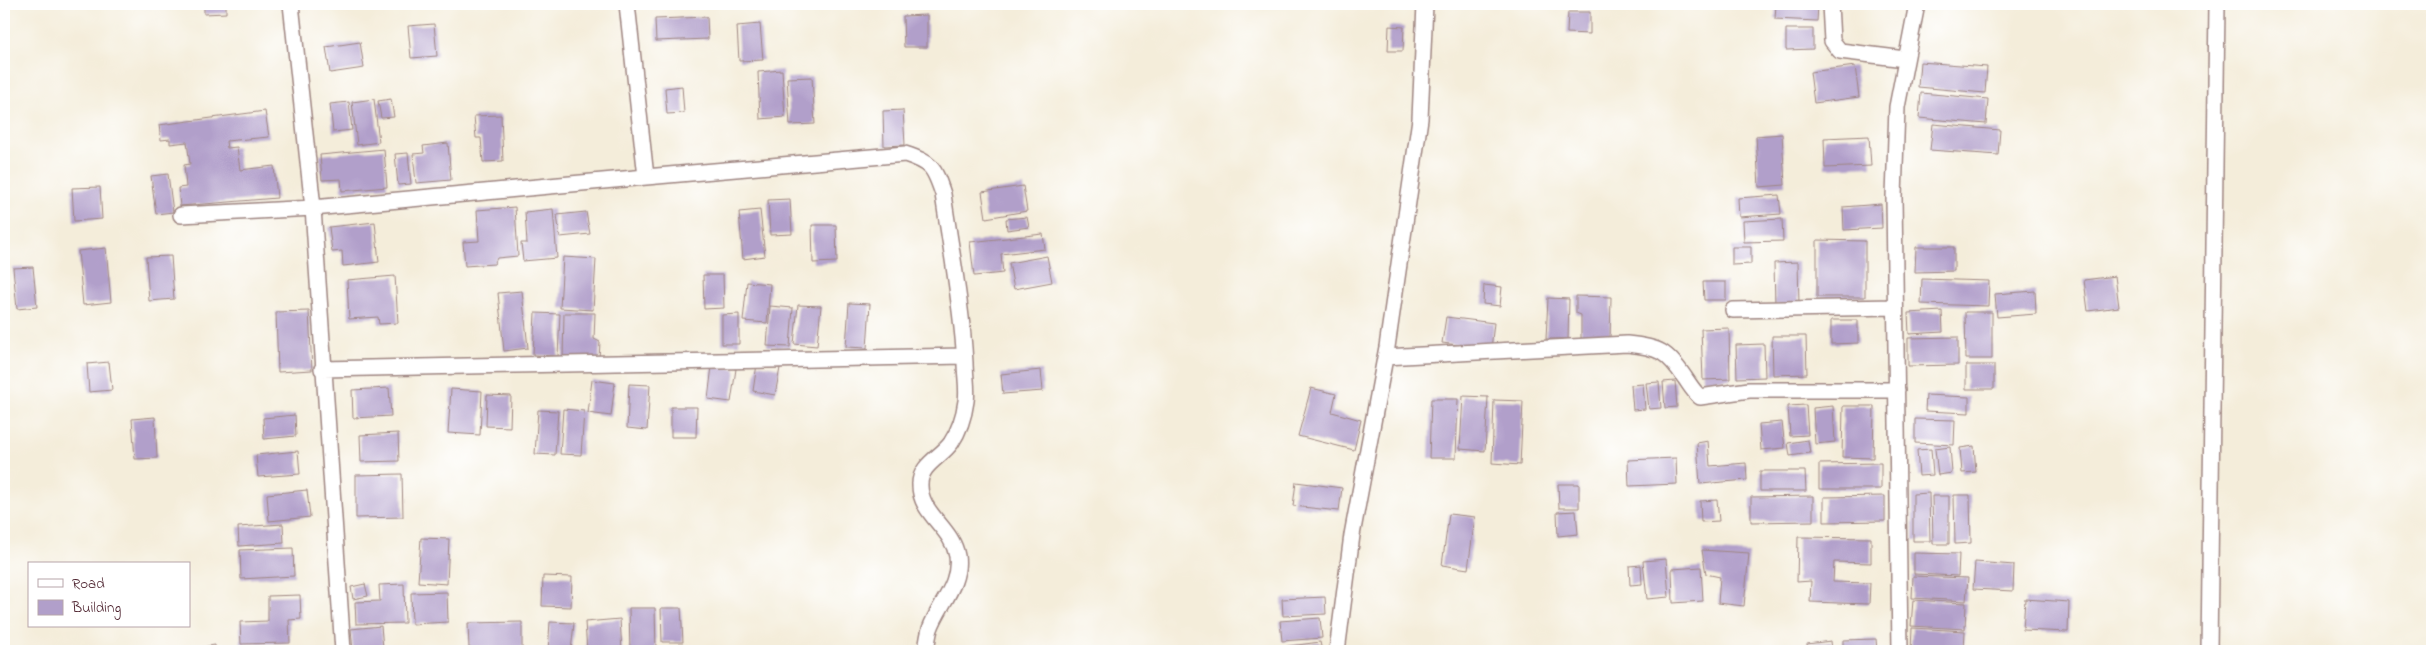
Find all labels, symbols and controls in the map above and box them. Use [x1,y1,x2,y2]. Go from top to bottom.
legend [28,562,190,628]
text: Road [72,573,105,595]
text: Building [71,597,121,620]

